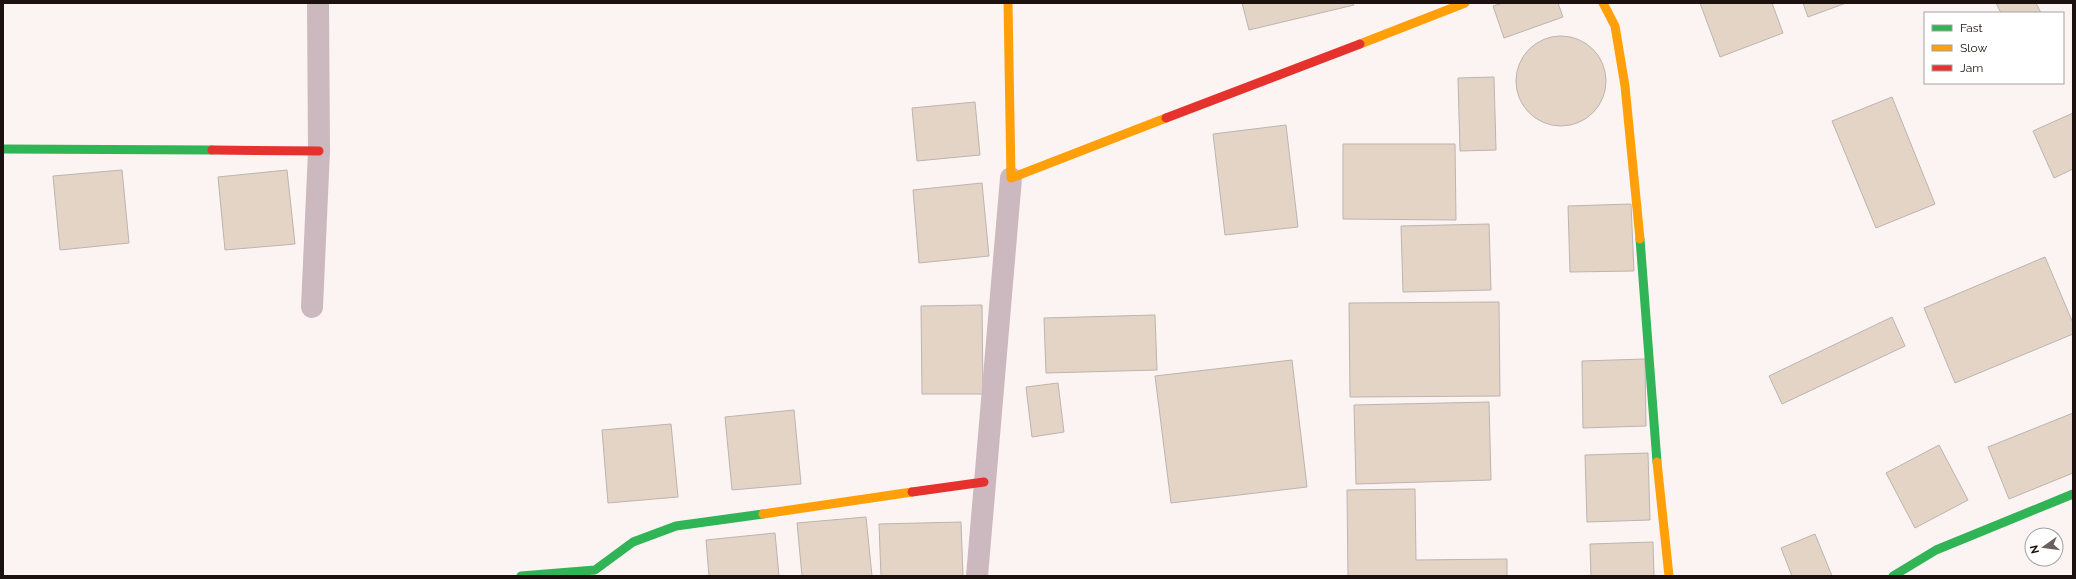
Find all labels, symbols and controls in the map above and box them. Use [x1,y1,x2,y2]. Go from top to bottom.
legend [1924,12,2064,84]
text: Fast [1960,21,1983,35]
text: Slow [1960,41,1987,55]
text: Jam [1960,61,1983,75]
north arrow [2024,527,2064,567]
text: N [2027,544,2042,555]

